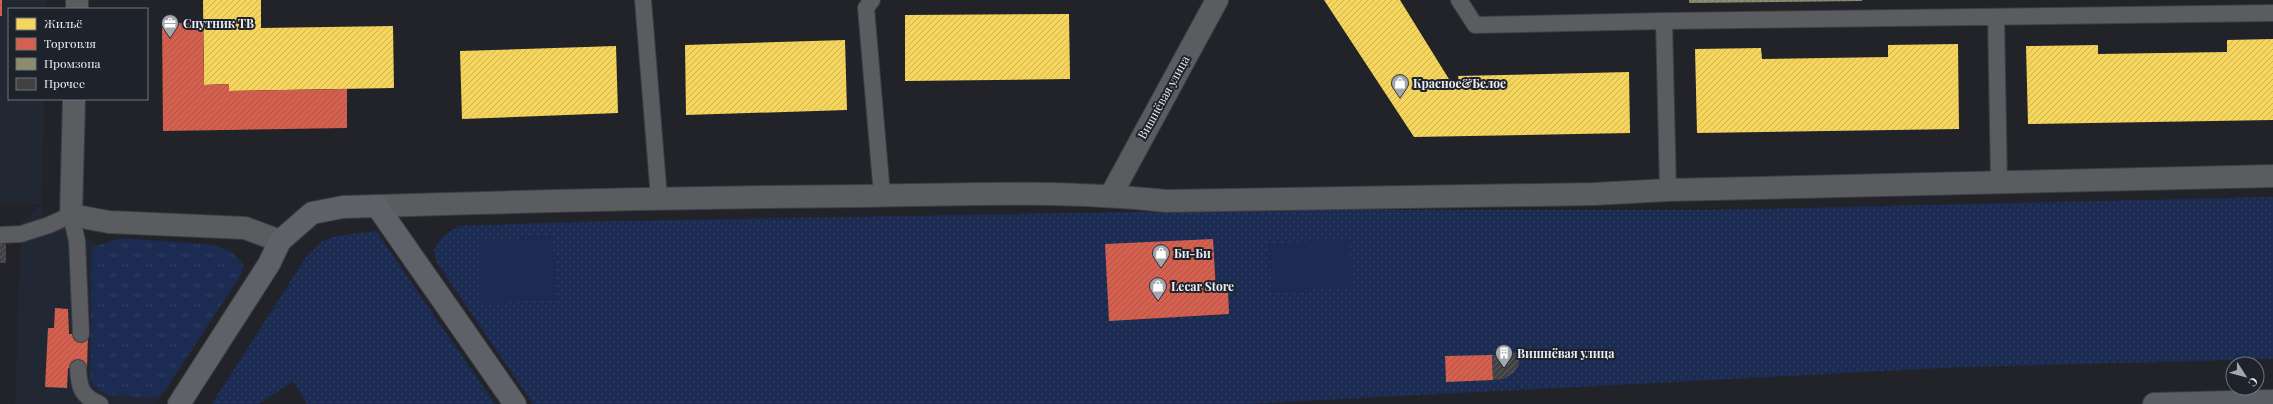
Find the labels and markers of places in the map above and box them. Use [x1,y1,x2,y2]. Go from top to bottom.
office icon: Спутник ТВ [160,13,180,38]
place label: Спутник ТВ [183,15,254,31]
shop icon: Красное&Белое [1390,73,1410,98]
place label: Красное&Белое [1413,75,1506,91]
shop icon: Би-Би [1151,243,1171,268]
place label: Би-Би [1174,245,1211,261]
shop icon: Lecar Store [1148,276,1168,301]
place label: Lecar Store [1171,278,1234,294]
building icon: Вишнёвая улица [1494,343,1514,368]
place label: Вишнёвая улица [1517,345,1615,361]

